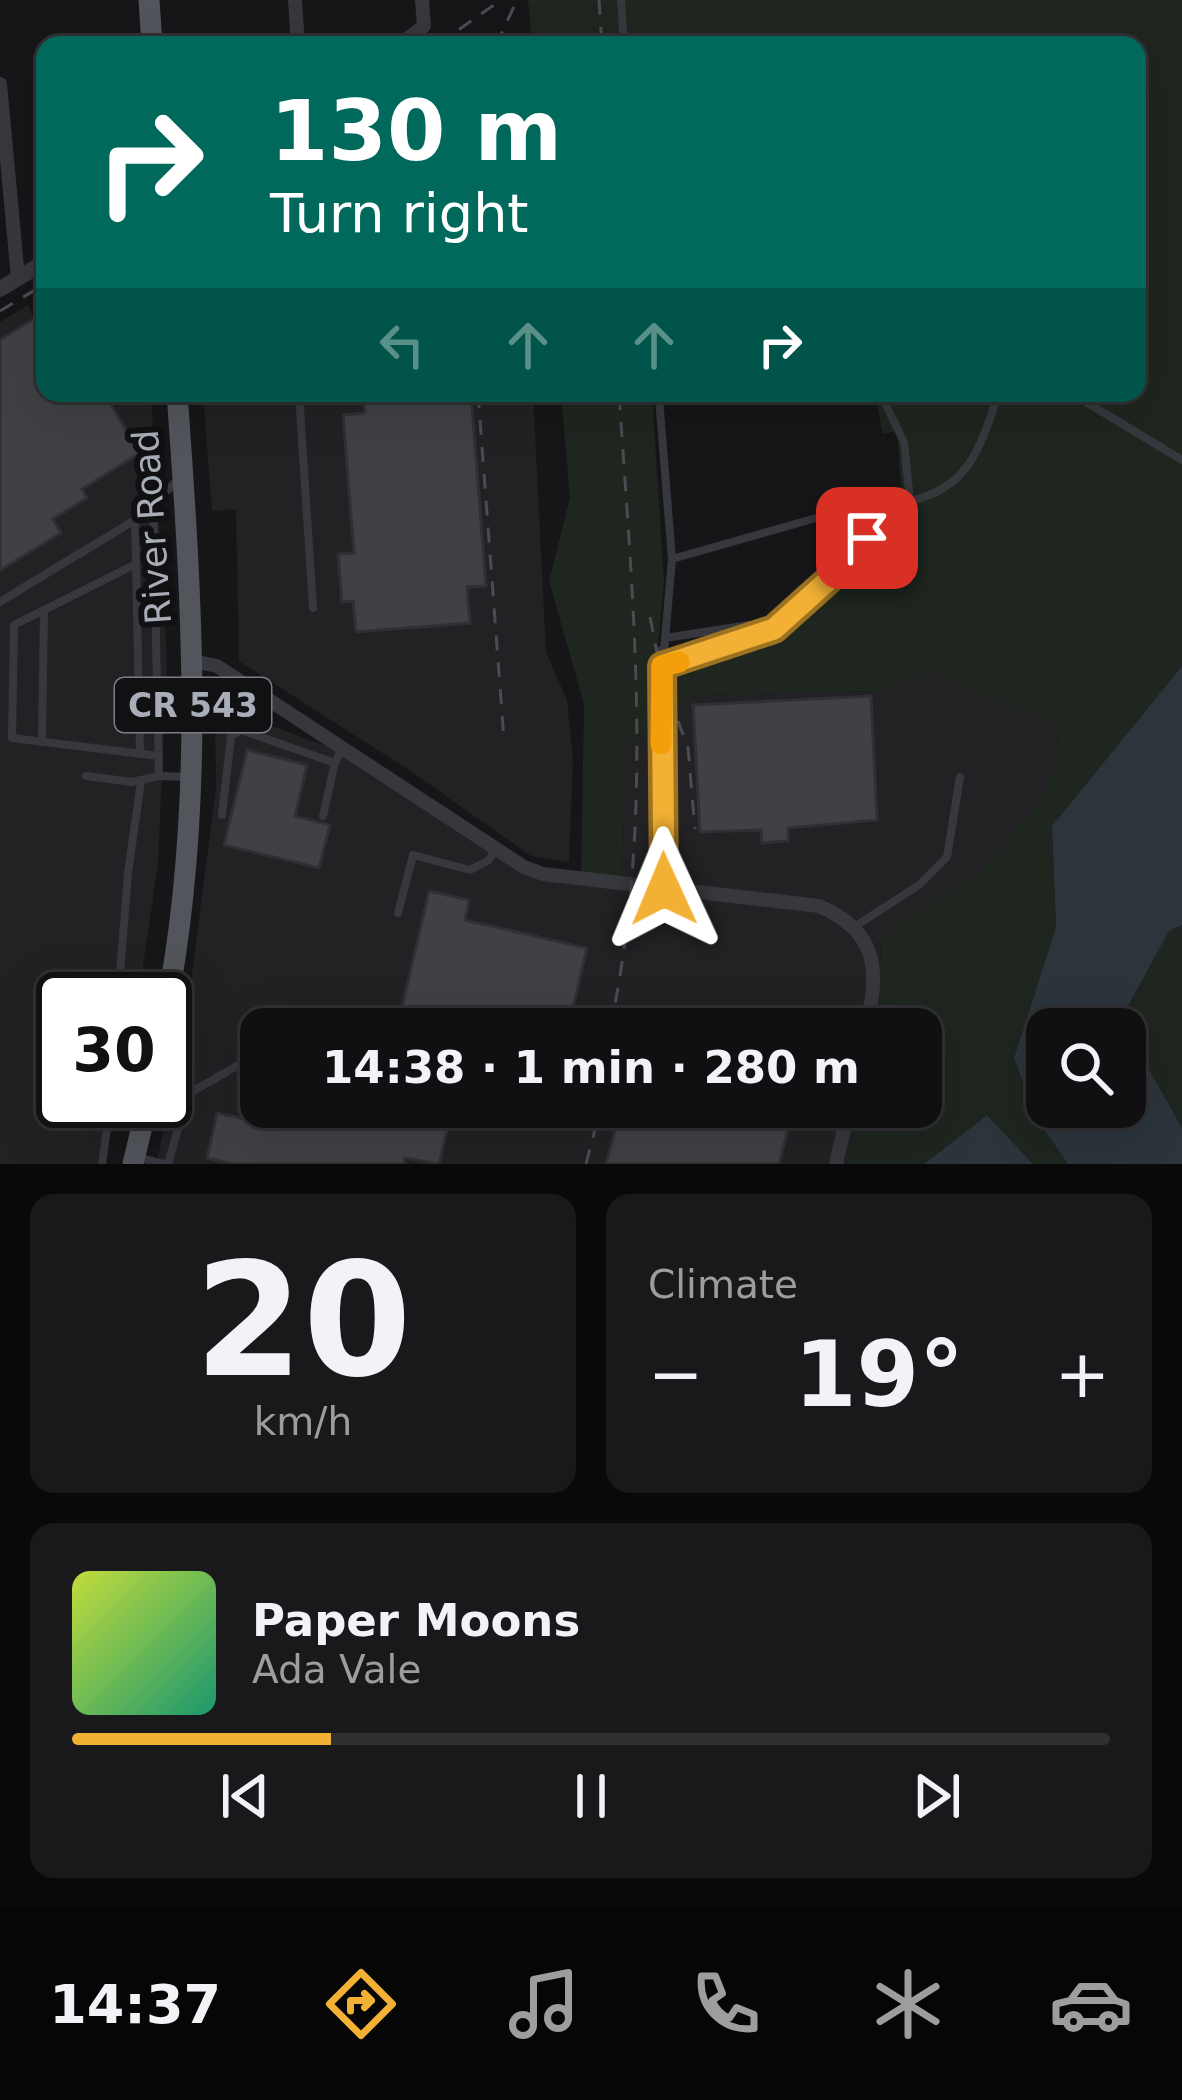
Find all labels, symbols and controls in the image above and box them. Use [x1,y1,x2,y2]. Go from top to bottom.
text: 130 m [270,82,562,180]
icon: right [72,84,228,240]
text: Turn right [270,182,529,245]
icon: left [369,312,435,378]
icon: ahead [495,312,561,378]
icon: ahead [621,312,687,378]
icon: right [747,312,813,378]
street label: River Road [125,428,179,626]
pin [816,487,918,589]
icon: arrive [834,505,900,571]
road number: CR 543 [115,678,271,732]
position arrow [601,826,727,952]
speed limit sign: 30 [36,972,192,1128]
map controls [1026,1008,1146,1128]
button: search [1026,1008,1146,1128]
text: 14:38 · 1 min · 280 m [322,1041,860,1094]
text: 20 [194,1230,412,1412]
text: Climate [648,1262,798,1307]
text: 19° [794,1322,964,1427]
text: − [648,1336,703,1413]
text: + [1055,1336,1110,1413]
text: km/h [254,1399,352,1444]
text: Paper Moons [252,1594,580,1647]
text: Ada Vale [252,1647,421,1692]
icon: previous [212,1763,278,1829]
icon: pause [558,1763,624,1829]
icon: next [904,1763,970,1829]
icon: directions [319,1962,403,2046]
icon: music [502,1962,586,2046]
icon: phone [684,1962,768,2046]
icon: climate [866,1962,950,2046]
icon: car [1049,1962,1133,2046]
text: 14:37 [49,1973,221,2036]

